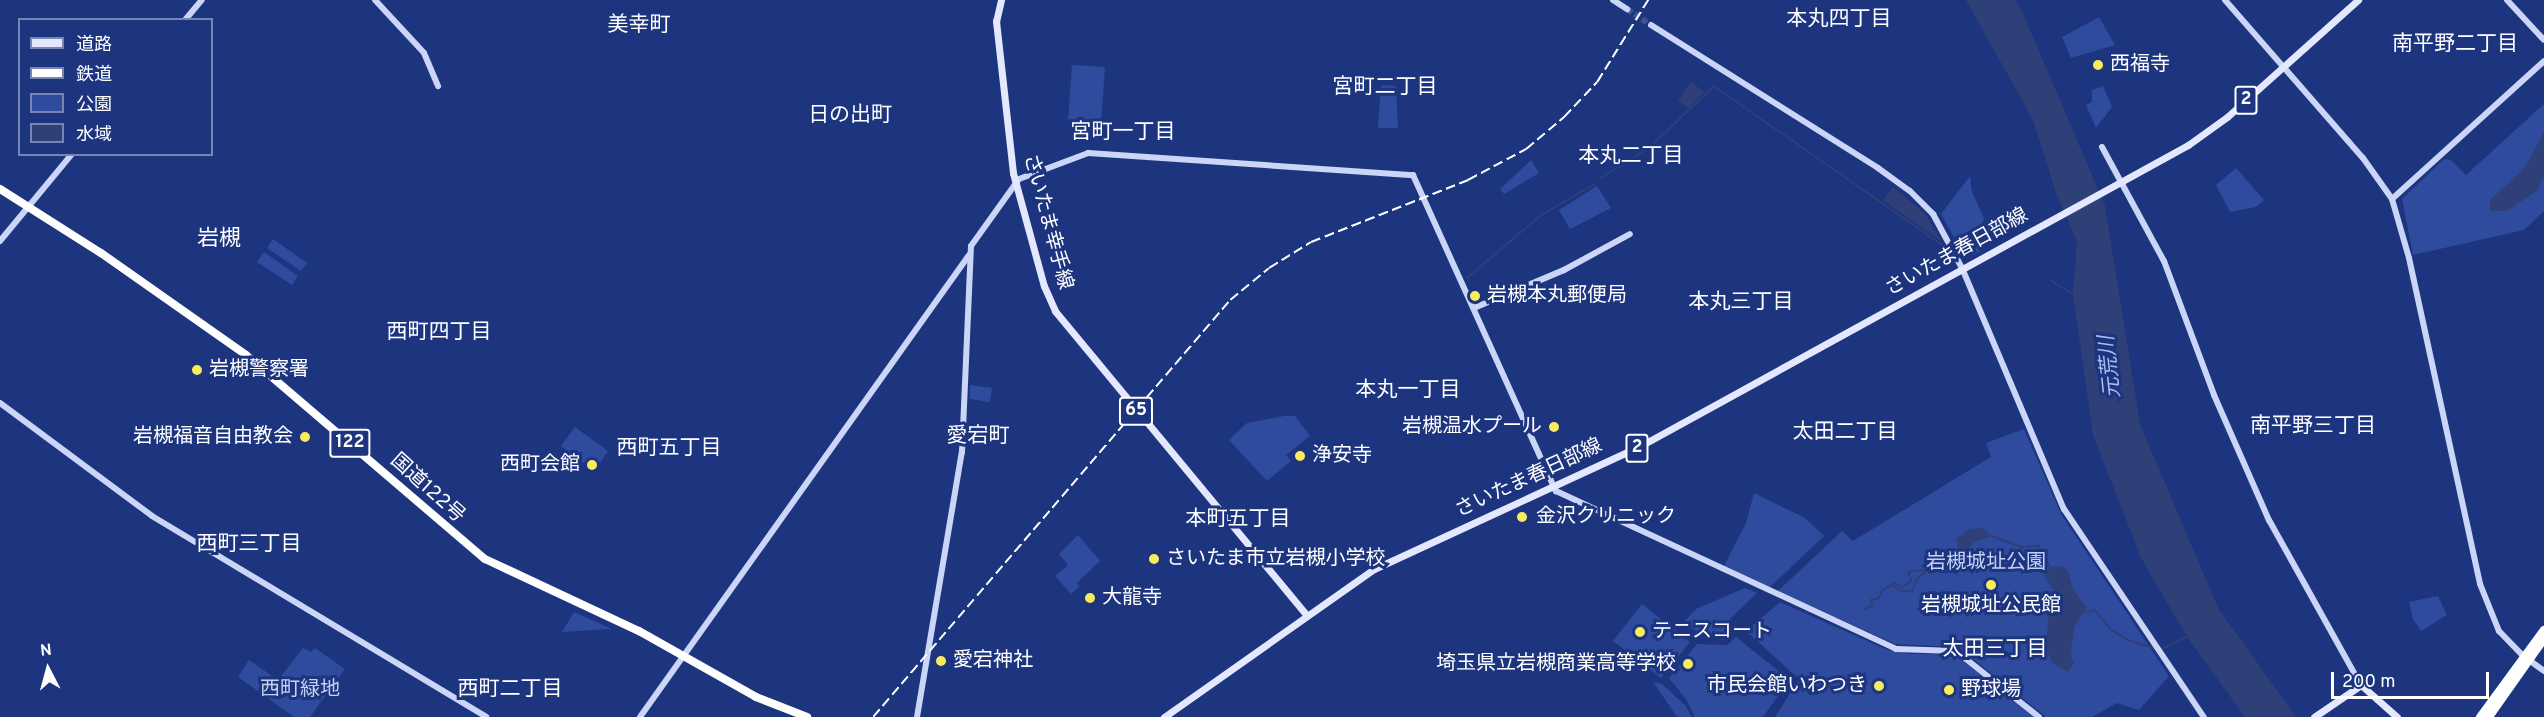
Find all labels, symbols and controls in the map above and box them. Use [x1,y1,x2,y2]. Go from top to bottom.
district label: 本丸四丁目 [1787,7,1891,33]
district label: 美幸町 [608,13,670,39]
legend [18,18,213,156]
district label: 南平野二丁目 [2392,32,2518,58]
text: 道路 [76,34,112,57]
place label: 西福寺 [2110,53,2170,77]
marker: 西福寺 [2091,58,2105,72]
text: 鉄道 [76,64,112,87]
district label: 宮町二丁目 [1333,75,1437,101]
road number: 2 [2234,85,2258,115]
text: 公園 [76,94,112,117]
district label: 日の出町 [808,103,892,129]
district label: 宮町一丁目 [1071,120,1175,146]
text: 水域 [76,124,112,147]
district label: 本丸二丁目 [1579,144,1683,170]
street label: さいたま幸手線 [1017,151,1077,293]
street label: さいたま春日部線 [1881,204,2033,302]
district label: 岩槻 [197,227,241,253]
place label: 岩槻本丸郵便局 [1487,284,1627,308]
marker: 岩槻本丸郵便局 [1468,289,1482,303]
district label: 本丸三丁目 [1689,290,1793,316]
district label: 西町四丁目 [387,320,491,346]
water label: 元荒川 [2095,334,2127,400]
place label: 岩槻警察署 [209,358,309,382]
marker: 岩槻警察署 [190,363,204,377]
district label: 本丸一丁目 [1356,378,1460,404]
road number: 65 [1118,396,1154,426]
district label: 南平野三丁目 [2250,414,2376,440]
place label: 岩槻温水プール [1402,415,1542,439]
marker: 岩槻温水プール [1547,420,1561,434]
district label: 太田二丁目 [1793,420,1897,446]
district label: 愛宕町 [947,424,1009,450]
place label: 岩槻福音自由教会 [133,425,293,449]
road number: 122 [329,428,371,458]
marker: 岩槻福音自由教会 [298,430,312,444]
road number: 2 [1625,433,1649,463]
street label: さいたま春日部線 [1451,434,1607,524]
district label: 西町五丁目 [617,436,721,462]
place label: 浄安寺 [1312,444,1372,468]
street label: 国道122号 [385,449,469,529]
marker: 浄安寺 [1293,449,1307,463]
place label: 西町会館 [500,453,580,477]
marker: 西町会館 [585,458,599,472]
place label: 金沢クリニック [1536,505,1676,529]
district label: 本町五丁目 [1186,507,1290,533]
marker: 金沢クリニック [1513,508,1531,526]
district label: 西町三丁目 [197,532,301,558]
place label: さいたま市立岩槻小学校 [1166,547,1386,571]
park label: 岩槻城址公園 [1926,551,2046,575]
marker: さいたま市立岩槻小学校 [1147,552,1161,566]
marker: 岩槻城址公民館 [1984,578,1998,592]
place label: 大龍寺 [1102,586,1162,610]
marker: 大龍寺 [1083,591,1097,605]
place label: 岩槻城址公民館 [1921,594,2061,618]
place label: テニスコート [1652,620,1772,644]
marker: テニスコート [1633,625,1647,639]
district label: 太田三丁目 [1943,637,2047,663]
north arrow [18,639,78,699]
text: N [39,641,53,662]
place label: 愛宕神社 [953,649,1033,673]
place label: 埼玉県立岩槻商業高等学校 [1436,652,1676,676]
marker: 愛宕神社 [934,654,948,668]
marker: 埼玉県立岩槻商業高等学校 [1681,657,1695,671]
scale bar [2334,660,2492,698]
text: 200 m [2342,671,2395,694]
place label: 市民会館いわつき [1707,674,1867,698]
district label: 西町二丁目 [458,677,562,703]
park label: 西町緑地 [260,678,340,702]
place label: 野球場 [1961,678,2021,702]
marker: 市民会館いわつき [1872,679,1886,693]
marker: 野球場 [1942,683,1956,697]

